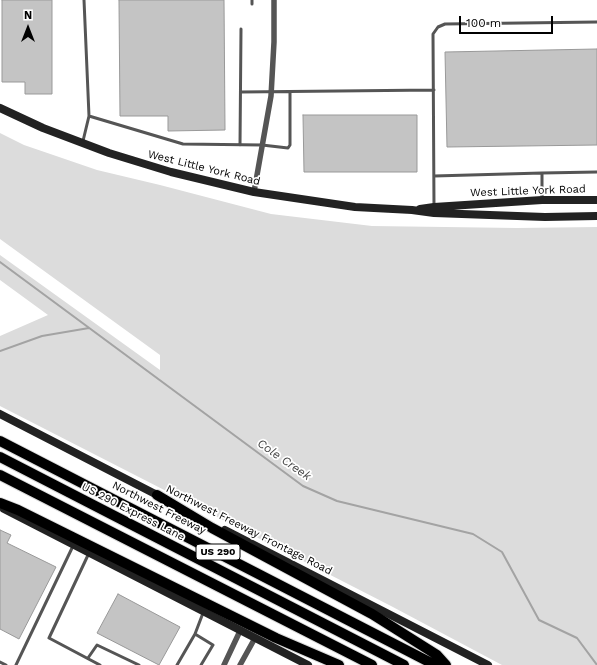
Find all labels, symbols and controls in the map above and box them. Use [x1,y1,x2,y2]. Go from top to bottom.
north arrow [8,8,48,48]
scale bar [461,8,555,34]
text: N [24,9,32,22]
text: 100 m [466,16,501,30]
street label: West Little York Road [146,148,262,188]
street label: West Little York Road [470,182,586,200]
water label: Cole Creek [254,436,314,484]
street label: Northwest Freeway [110,479,208,537]
street label: US 290 Express Lane [79,480,187,544]
street label: Northwest Freeway Frontage Road [164,482,334,578]
road number: US 290 [196,544,240,560]

